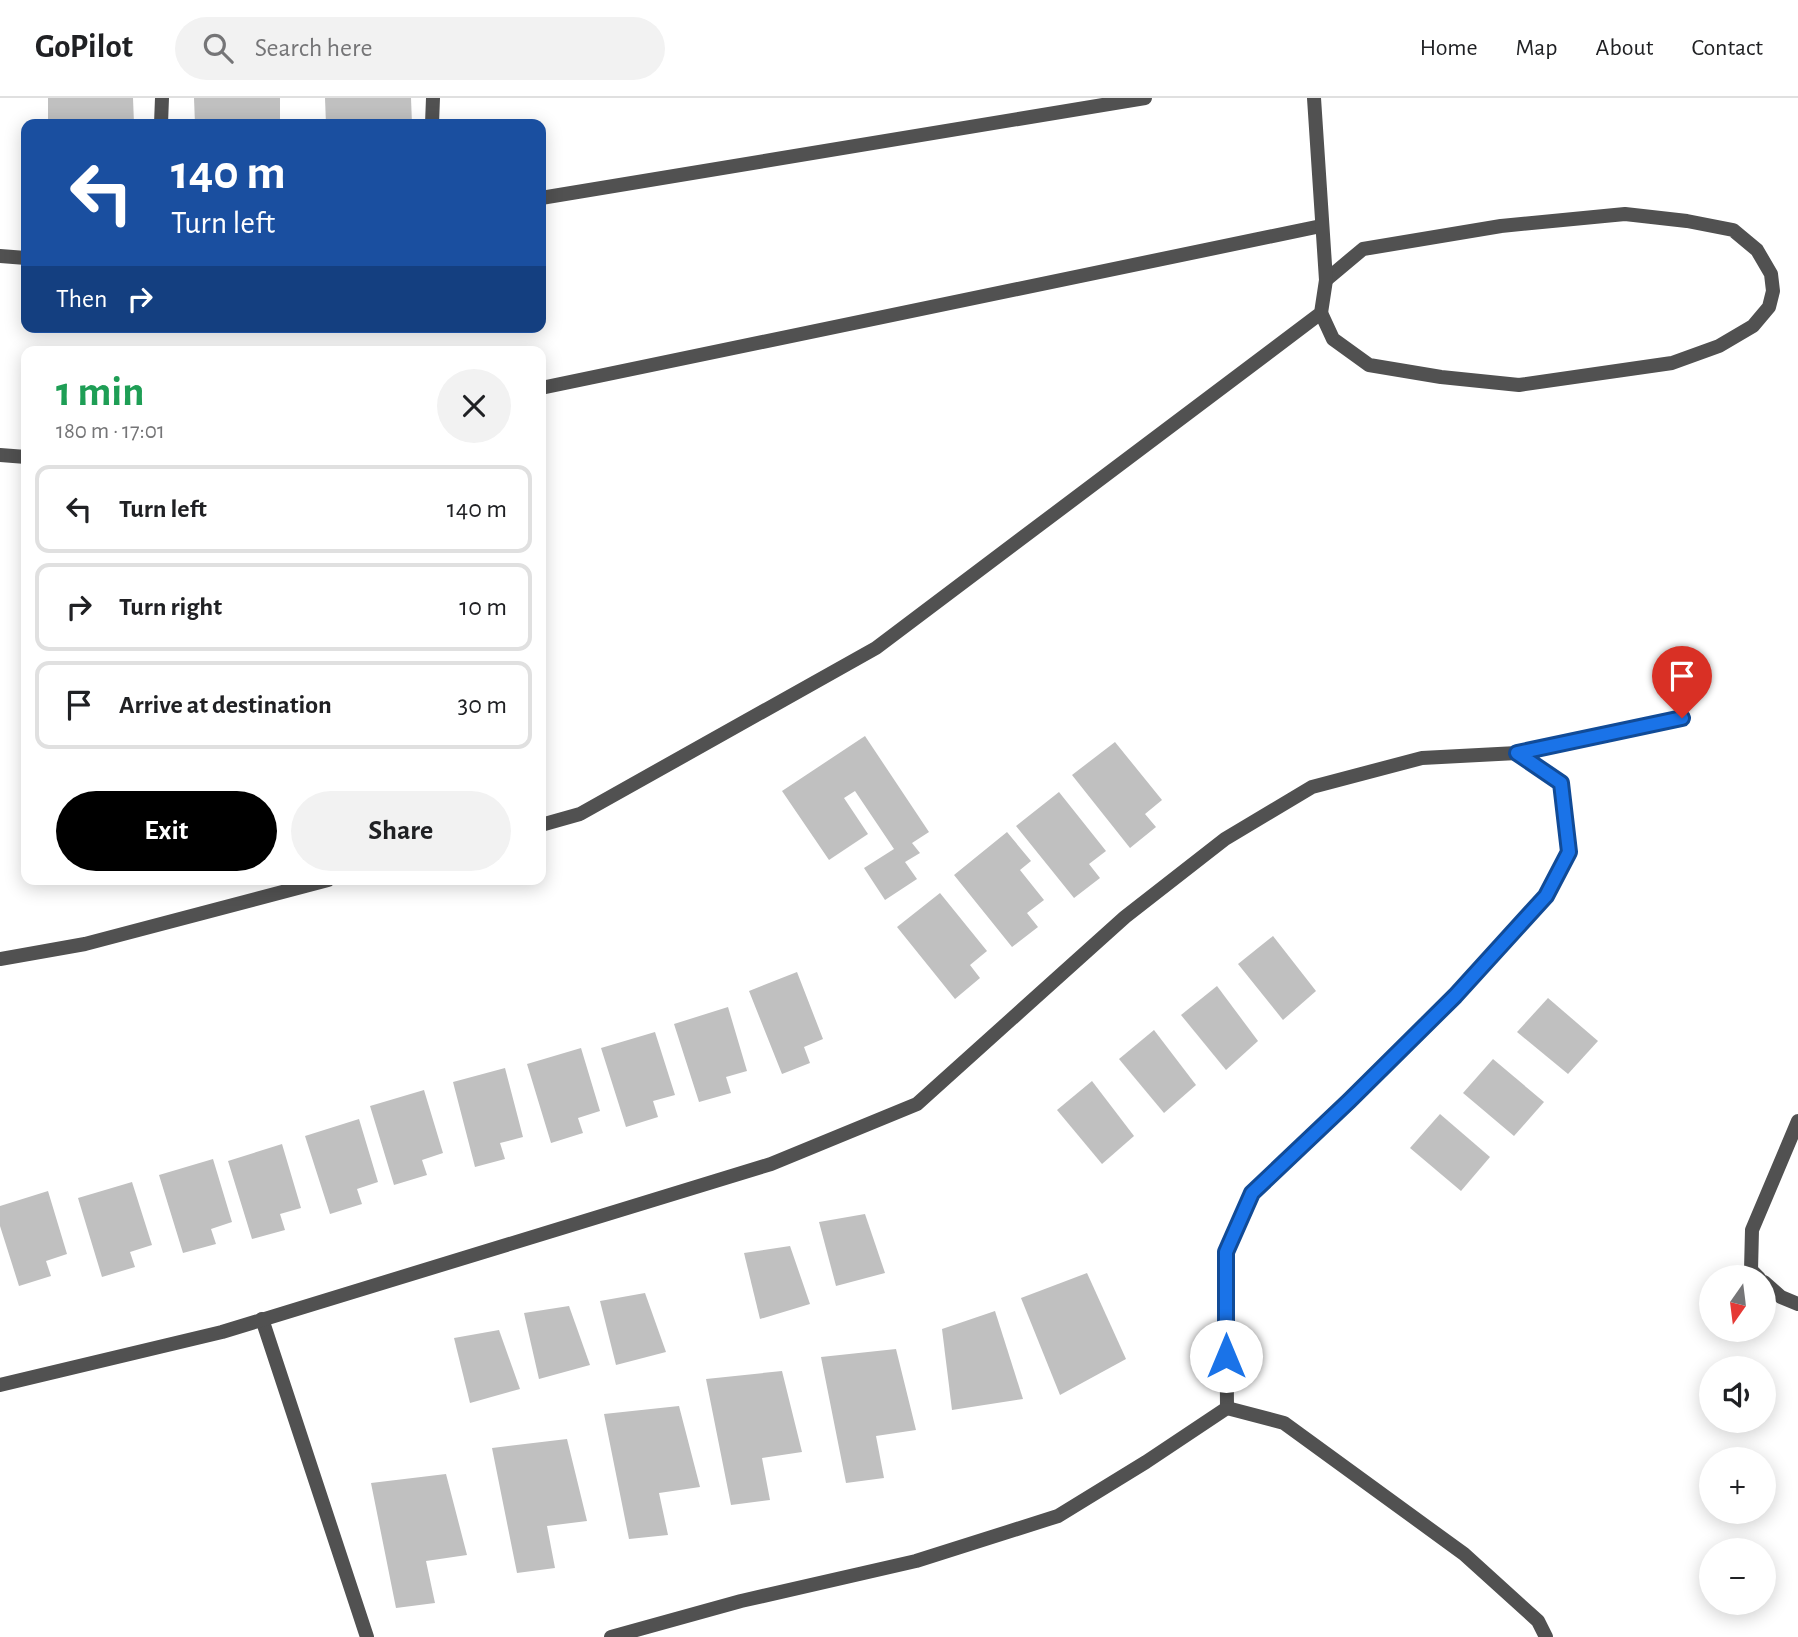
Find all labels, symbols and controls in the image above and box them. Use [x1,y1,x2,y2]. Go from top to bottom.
search box [175,17,665,80]
icon: search [199,29,237,67]
text: GoPilot [35,31,133,64]
text: Search here [255,35,372,61]
text: Home [1420,36,1478,60]
text: Map [1516,36,1558,60]
text: About [1596,36,1653,60]
text: Contact [1691,36,1763,60]
icon: left [56,147,147,238]
text: 140 m [171,149,286,198]
text: Turn left [171,207,275,239]
icon: right [121,280,159,318]
text: Then [56,286,107,312]
button: close [437,369,511,443]
text: 1 min [56,371,145,413]
text: 180 m · 17:01 [56,420,165,443]
icon: left [60,490,98,528]
text: Turn left [119,496,207,522]
text: 140 m [447,496,507,522]
icon: right [60,588,98,626]
text: Turn right [119,594,222,620]
text: 10 m [459,594,507,620]
pin [1652,646,1712,718]
icon: arrive [1663,657,1701,695]
icon: arrive [60,686,98,724]
text: Arrive at destination [119,692,332,718]
text: 30 m [457,692,507,718]
button: Exit [56,791,277,871]
button: Share [291,791,511,871]
north arrow [1699,1265,1776,1342]
map controls [1699,1265,1776,1615]
position arrow [1189,1319,1263,1393]
button: sound [1699,1356,1776,1433]
button: + [1699,1447,1776,1524]
button: − [1699,1538,1776,1615]

